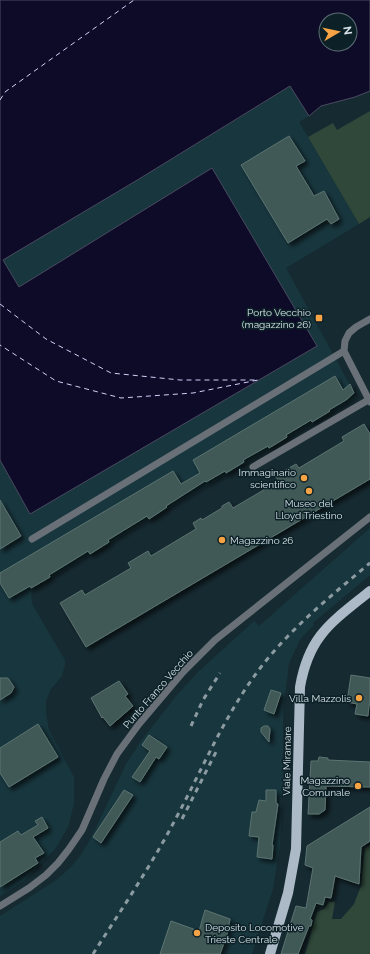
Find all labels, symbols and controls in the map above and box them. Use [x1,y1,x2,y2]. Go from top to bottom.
north arrow [318,12,358,52]
text: N [340,25,354,36]
place label: Porto Vecchio (magazzino 26) [242,307,311,330]
marker: Porto Vecchio (magazzino 26) [314,313,324,323]
place label: Immaginario scientifico [238,467,296,490]
marker: Immaginario scientifico [299,473,309,483]
marker: Museo del Lloyd Triestino [304,486,314,496]
place label: Museo del Lloyd Triestino [276,498,343,521]
marker: Magazzino 26 [217,535,227,545]
place label: Magazzino 26 [230,535,293,546]
street label: Punto Franco Vecchio [121,647,195,731]
place label: Villa Mazzolis [289,693,351,704]
marker: Villa Mazzolis [354,693,364,703]
street label: Viale Miramare [281,726,293,796]
place label: Magazzino Comunale [300,775,350,798]
marker: Magazzino Comunale [353,781,363,791]
place label: Deposito Locomotive Trieste Centrale [205,922,304,945]
marker: Deposito Locomotive Trieste Centrale [192,928,202,938]

